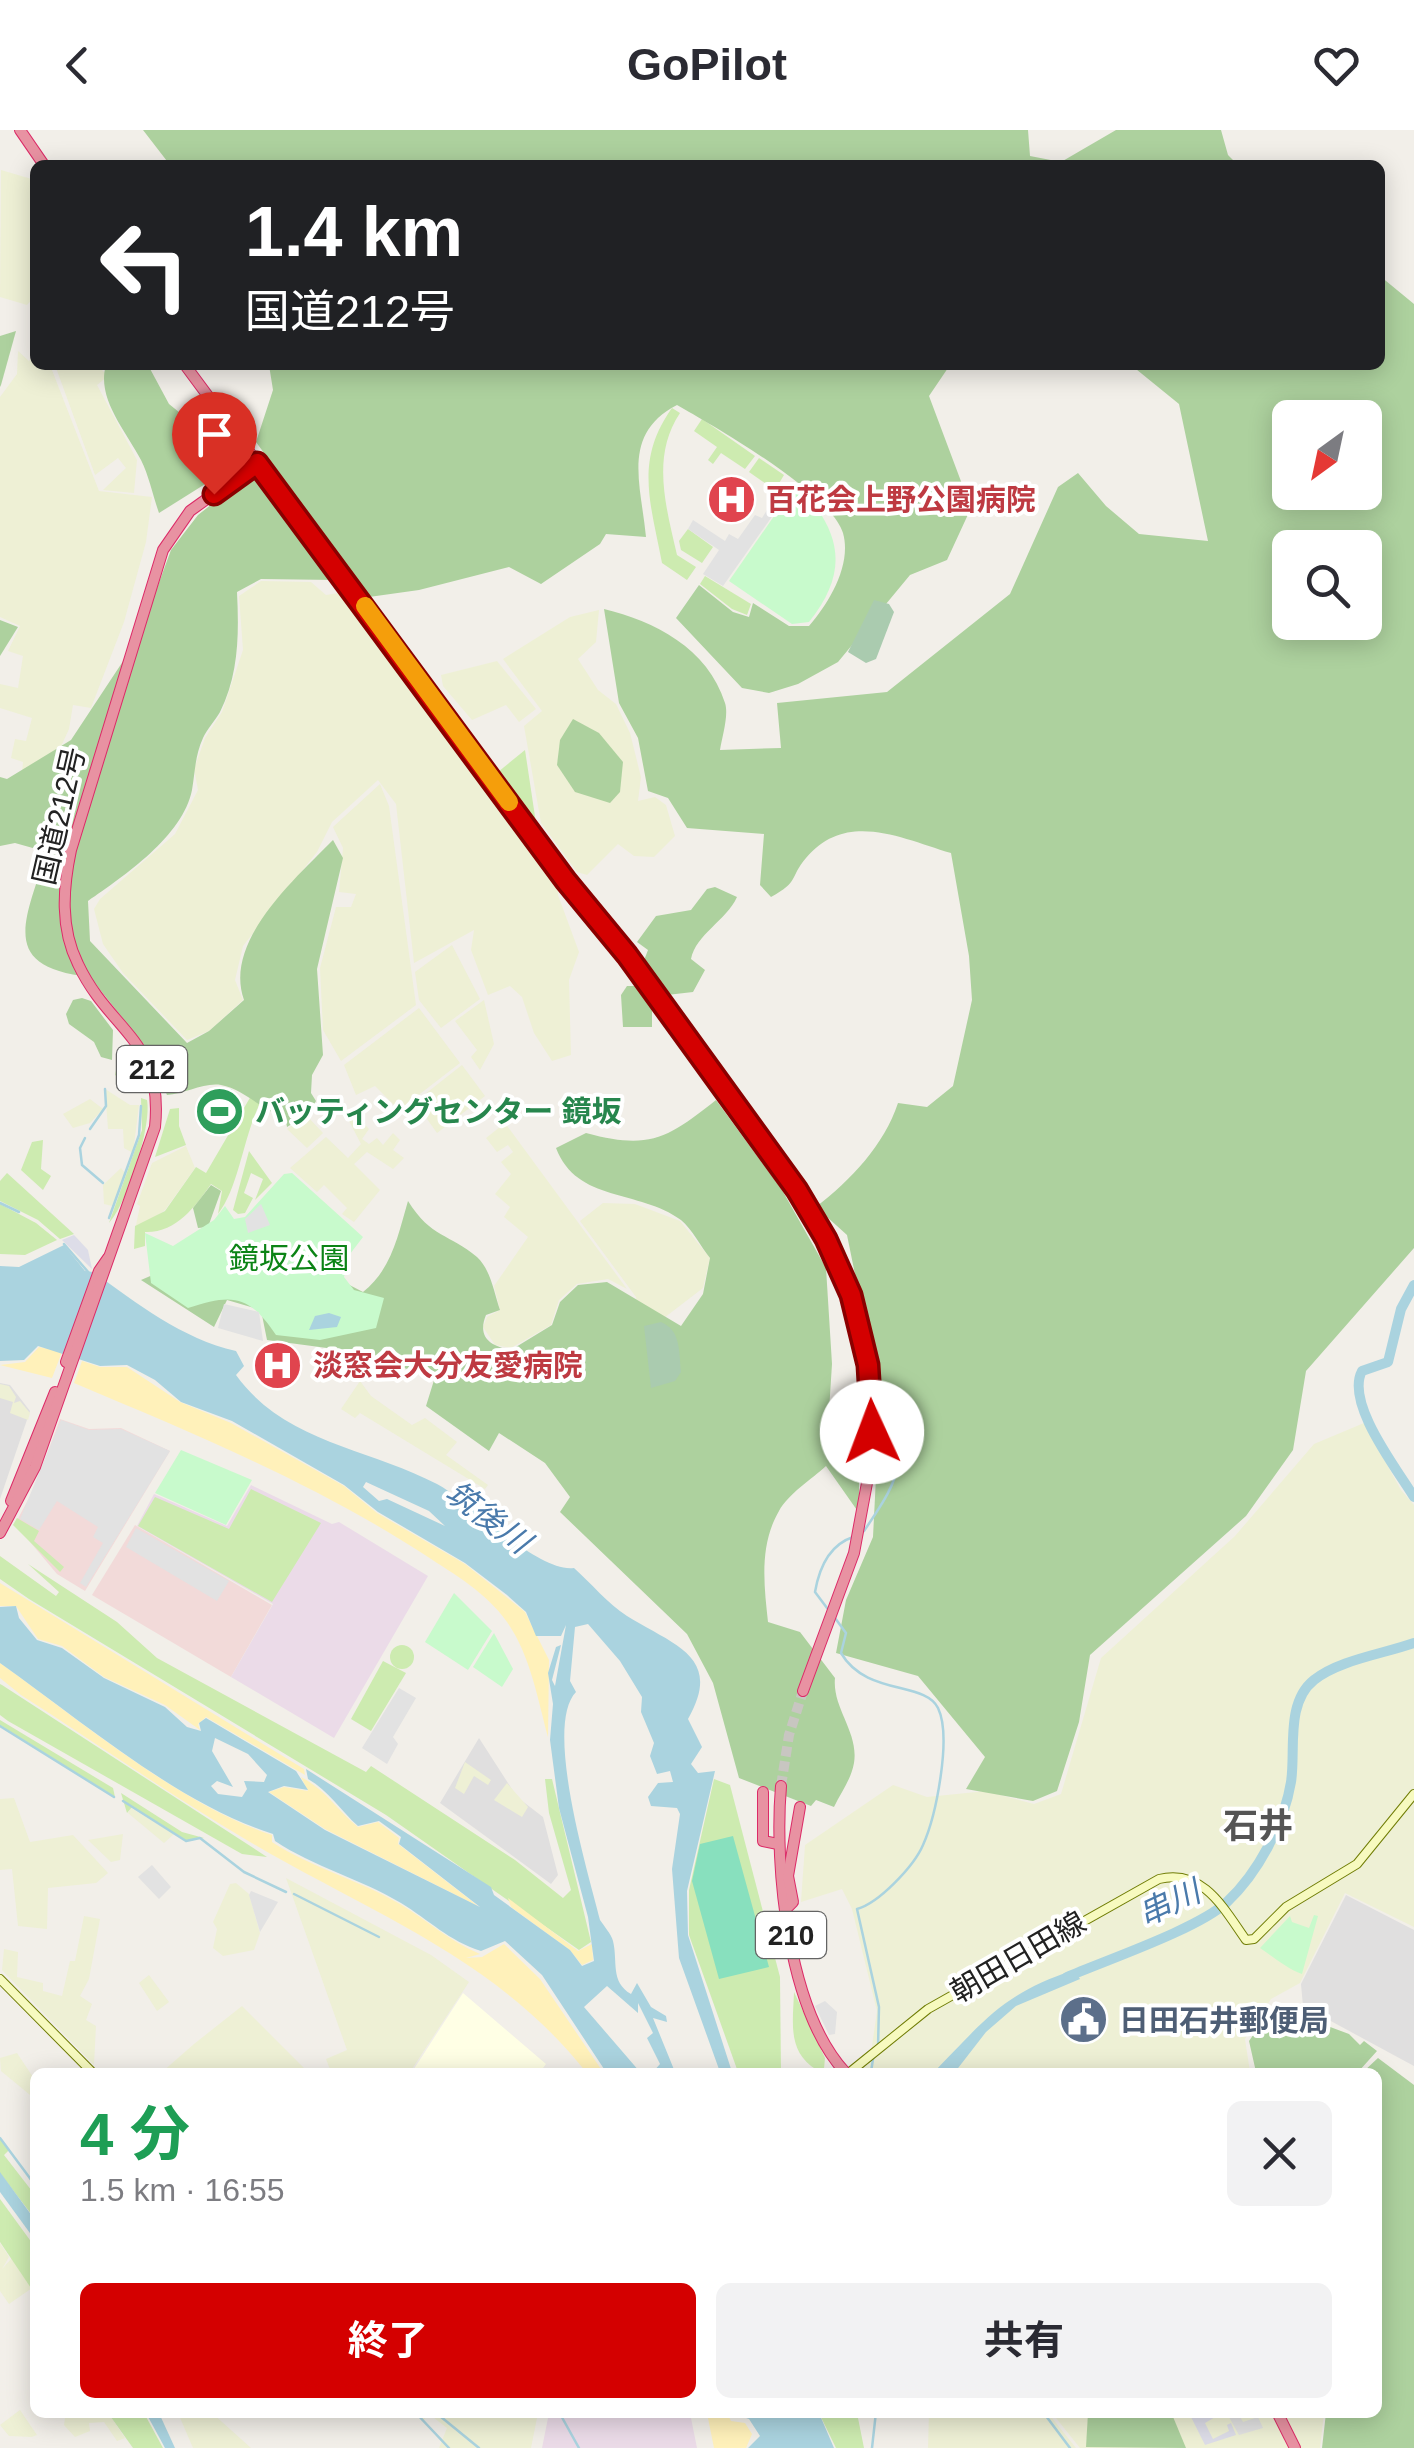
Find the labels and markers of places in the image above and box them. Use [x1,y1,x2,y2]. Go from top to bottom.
pin [172,392,257,495]
hospital icon: 百花会上野公園病院 [705,473,757,525]
place label: 百花会上野公園病院 [766,483,1036,516]
sports icon: バッティングセンター 鏡坂 [194,1085,246,1137]
place label: バッティングセンター 鏡坂 [255,1095,622,1128]
hospital icon: 淡窓会大分友愛病院 [252,1339,304,1391]
place label: 淡窓会大分友愛病院 [313,1349,583,1382]
public building icon: 日田石井郵便局 [1058,1994,1110,2046]
place label: 日田石井郵便局 [1119,2004,1329,2037]

